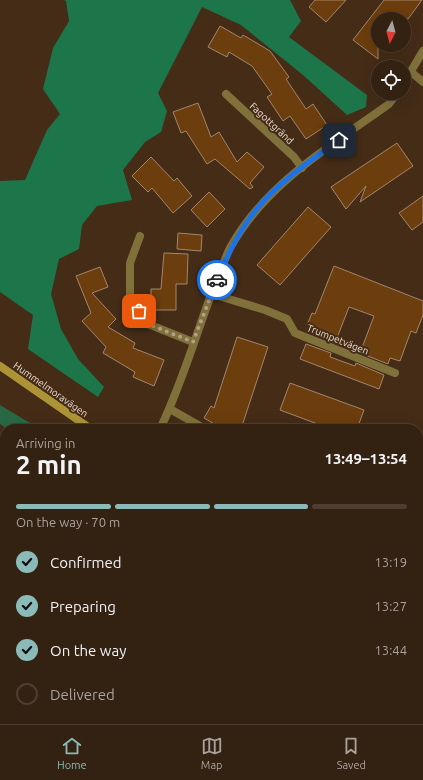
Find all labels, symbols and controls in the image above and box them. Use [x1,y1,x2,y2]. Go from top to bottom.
north arrow [371,12,411,52]
map controls [371,12,411,100]
button: locate [371,60,411,100]
street label: Fagottgränd [248,100,296,146]
pin [322,123,356,157]
icon: home [328,129,350,151]
courier [197,260,237,300]
icon: car [206,269,228,291]
pin [122,294,156,328]
icon: bag [128,300,150,322]
street label: Trumpetvägen [305,322,370,357]
street label: Hummelmoravägen [11,360,90,419]
text: Arriving in [16,436,75,450]
text: 2 min [16,450,82,479]
text: 13:49–13:54 [324,450,407,467]
text: On the way · 70 m [16,515,120,529]
icon: check [16,551,38,573]
text: Confirmed [50,554,122,571]
text: 13:19 [374,555,407,569]
icon: check [16,595,38,617]
text: Preparing [50,598,116,615]
text: 13:27 [374,599,407,613]
icon: check [16,639,38,661]
text: On the way [50,642,126,659]
text: 13:44 [374,643,407,657]
text: Delivered [50,686,115,703]
tab: Home [57,735,87,771]
tab: Map [201,735,223,771]
tab: Saved [337,735,366,771]

